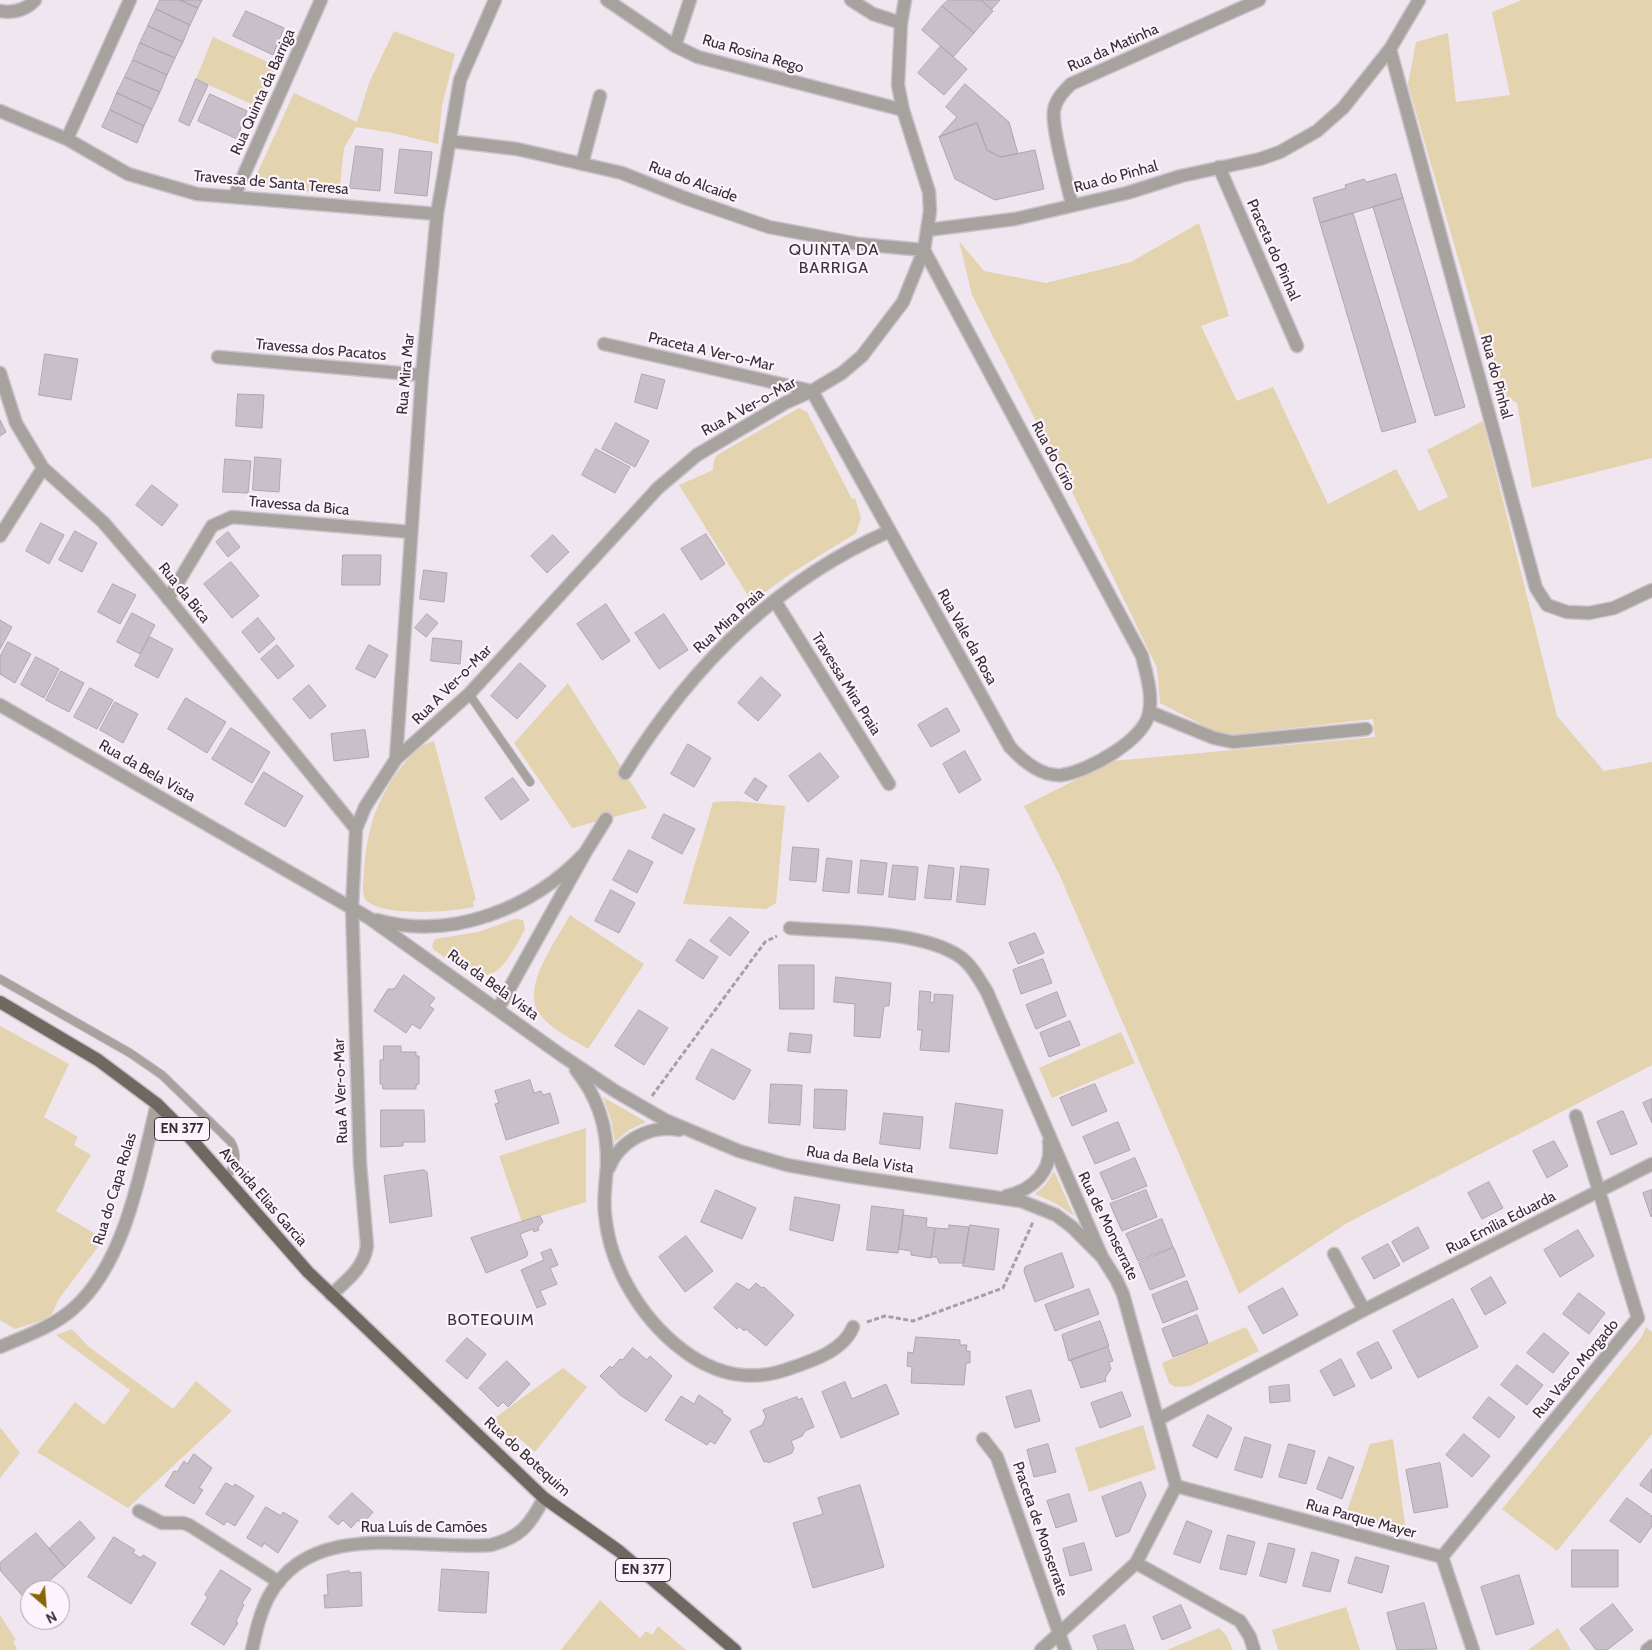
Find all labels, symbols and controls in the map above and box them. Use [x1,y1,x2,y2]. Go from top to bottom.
street label: Rua da Matinha [1065,20,1161,76]
street label: Rua Quinta da Barriga [227,26,299,158]
street label: Rua Rosina Rego [700,31,806,77]
street label: Rua do Pinhal [1072,157,1160,197]
street label: Rua do Alcaide [646,158,740,206]
street label: Travessa de Santa Teresa [193,167,349,199]
street label: Praceta do Pinhal [1243,196,1303,304]
district label: QUINTA DA BARRIGA [788,240,880,278]
street label: Praceta A Ver-o-Mar [646,329,776,375]
street label: Rua Mira Mar [393,332,419,416]
street label: Rua do Pinhal [1476,333,1516,421]
street label: Travessa dos Pacatos [255,335,387,365]
street label: Rua A Ver-o-Mar [699,374,799,440]
street label: Rua do Círio [1027,418,1079,494]
street label: Travessa da Bica [248,493,350,519]
street label: Rua da Bica [154,559,214,627]
street label: Rua Mira Praia [690,585,768,657]
street label: Rua Vale da Rosa [933,586,1001,688]
street label: Travessa Mira Praia [807,630,885,738]
street label: Rua A Ver-o-Mar [408,641,496,729]
street label: Rua da Bela Vista [96,736,198,806]
street label: Rua da Bela Vista [444,946,542,1024]
street label: Rua A Ver-o-Mar [330,1038,352,1144]
road number: EN 377 [154,1118,210,1140]
street label: Rua do Capa Rolas [89,1131,141,1247]
street label: Rua da Bela Vista [805,1143,915,1177]
street label: Avenida Elias Garcia [215,1144,311,1250]
street label: Rua de Monserrate [1074,1169,1142,1283]
street label: Rua Emília Eduarda [1443,1188,1559,1258]
district label: BOTEQUIM [446,1310,536,1330]
street label: Rua Vasco Morgado [1529,1316,1623,1422]
street label: Rua do Botequim [480,1414,574,1500]
street label: Praceta de Monserrate [1008,1459,1072,1599]
street label: Rua Parque Mayer [1304,1496,1418,1542]
street label: Rua Luís de Camões [361,1519,487,1537]
road number: EN 377 [616,1558,670,1582]
north arrow [20,1580,70,1630]
text: N [43,1607,60,1628]

